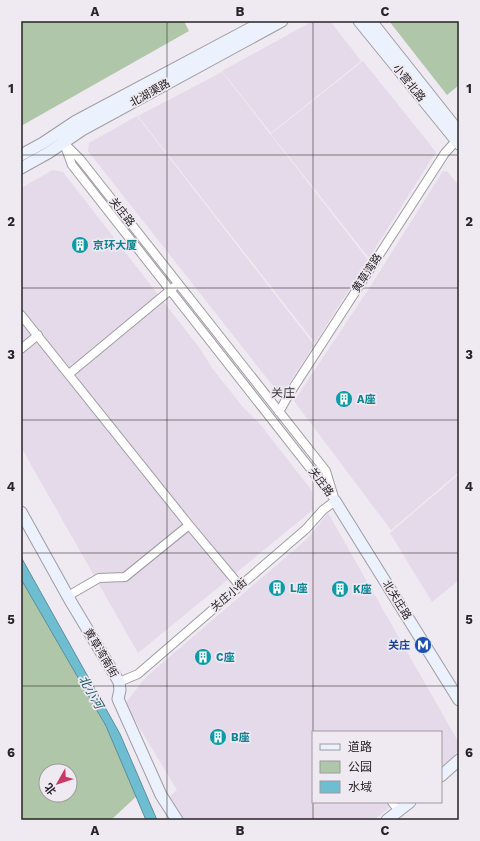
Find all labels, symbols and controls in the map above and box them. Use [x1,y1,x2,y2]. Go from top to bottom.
text: A [91,4,100,19]
text: B [236,4,245,19]
text: C [381,4,390,19]
street label: 小营北路 [390,62,428,104]
street label: 北湖渠路 [128,77,172,109]
text: 1 [8,81,14,96]
text: 1 [466,81,472,96]
street label: 关庄路 [107,195,137,229]
text: 2 [7,214,15,229]
text: 2 [465,214,473,229]
building icon: 京环大厦 [70,235,90,255]
place label: 京环大厦 [93,239,137,252]
street label: 黄草湾路 [350,251,384,295]
text: 3 [7,347,15,362]
text: 3 [465,347,473,362]
district label: 关庄 [271,386,295,400]
building icon: A座 [334,389,354,409]
place label: A座 [357,393,375,406]
street label: 关庄路 [306,465,336,499]
text: 4 [7,479,16,494]
text: 4 [465,479,474,494]
street label: 关庄小街 [208,576,250,614]
building icon: L座 [267,578,287,598]
street label: 北关庄路 [380,578,414,622]
building icon: K座 [330,579,350,599]
place label: L座 [290,582,308,595]
place label: K座 [353,583,372,596]
text: 5 [7,612,15,627]
text: 5 [465,612,473,627]
street label: 黄草湾南街 [81,626,121,680]
metro station icon: 关庄 [413,635,433,655]
place label: 关庄 [388,639,410,652]
building icon: C座 [193,647,213,667]
place label: C座 [216,651,235,664]
water label: 北小河 [76,673,107,713]
building icon: B座 [208,727,228,747]
place label: B座 [231,731,250,744]
legend [312,731,442,803]
text: 道路 [348,740,372,754]
text: 6 [7,745,15,760]
text: 6 [465,745,473,760]
text: 公园 [348,760,372,774]
north arrow [38,763,78,803]
text: 水域 [348,780,372,794]
text: 北 [42,781,59,797]
text: A [91,823,100,838]
text: B [236,823,245,838]
text: C [381,823,390,838]

